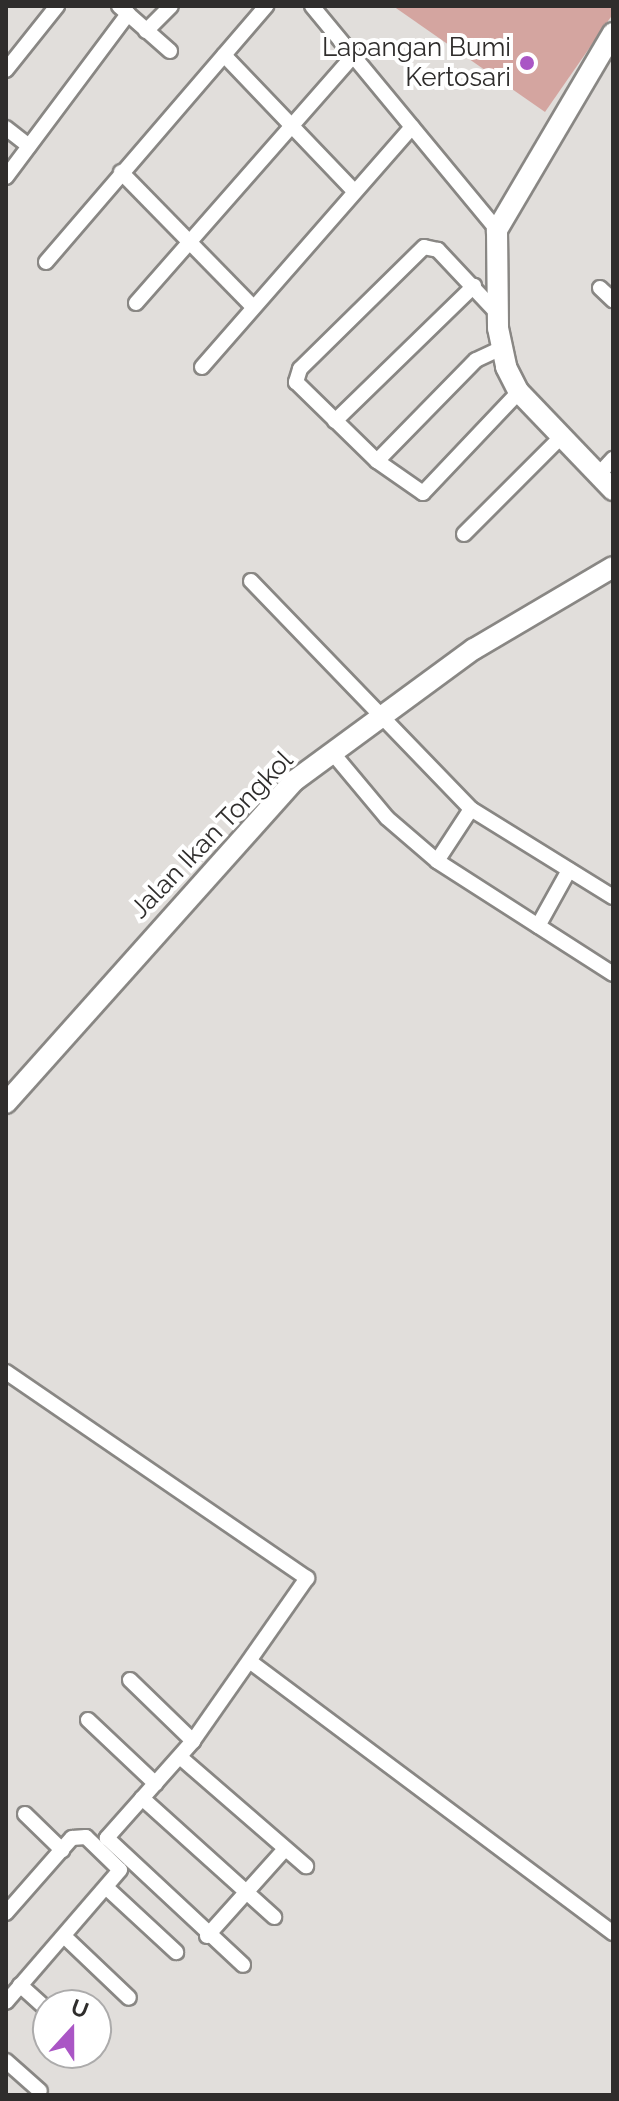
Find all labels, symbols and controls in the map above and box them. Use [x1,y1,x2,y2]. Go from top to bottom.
place label: Lapangan Bumi Kertosari [322,32,511,94]
marker: Lapangan Bumi Kertosari [518,54,536,72]
street label: Jalan Ikan Tongkol [124,745,300,925]
north arrow [32,1989,112,2069]
text: U [68,1993,92,2024]

